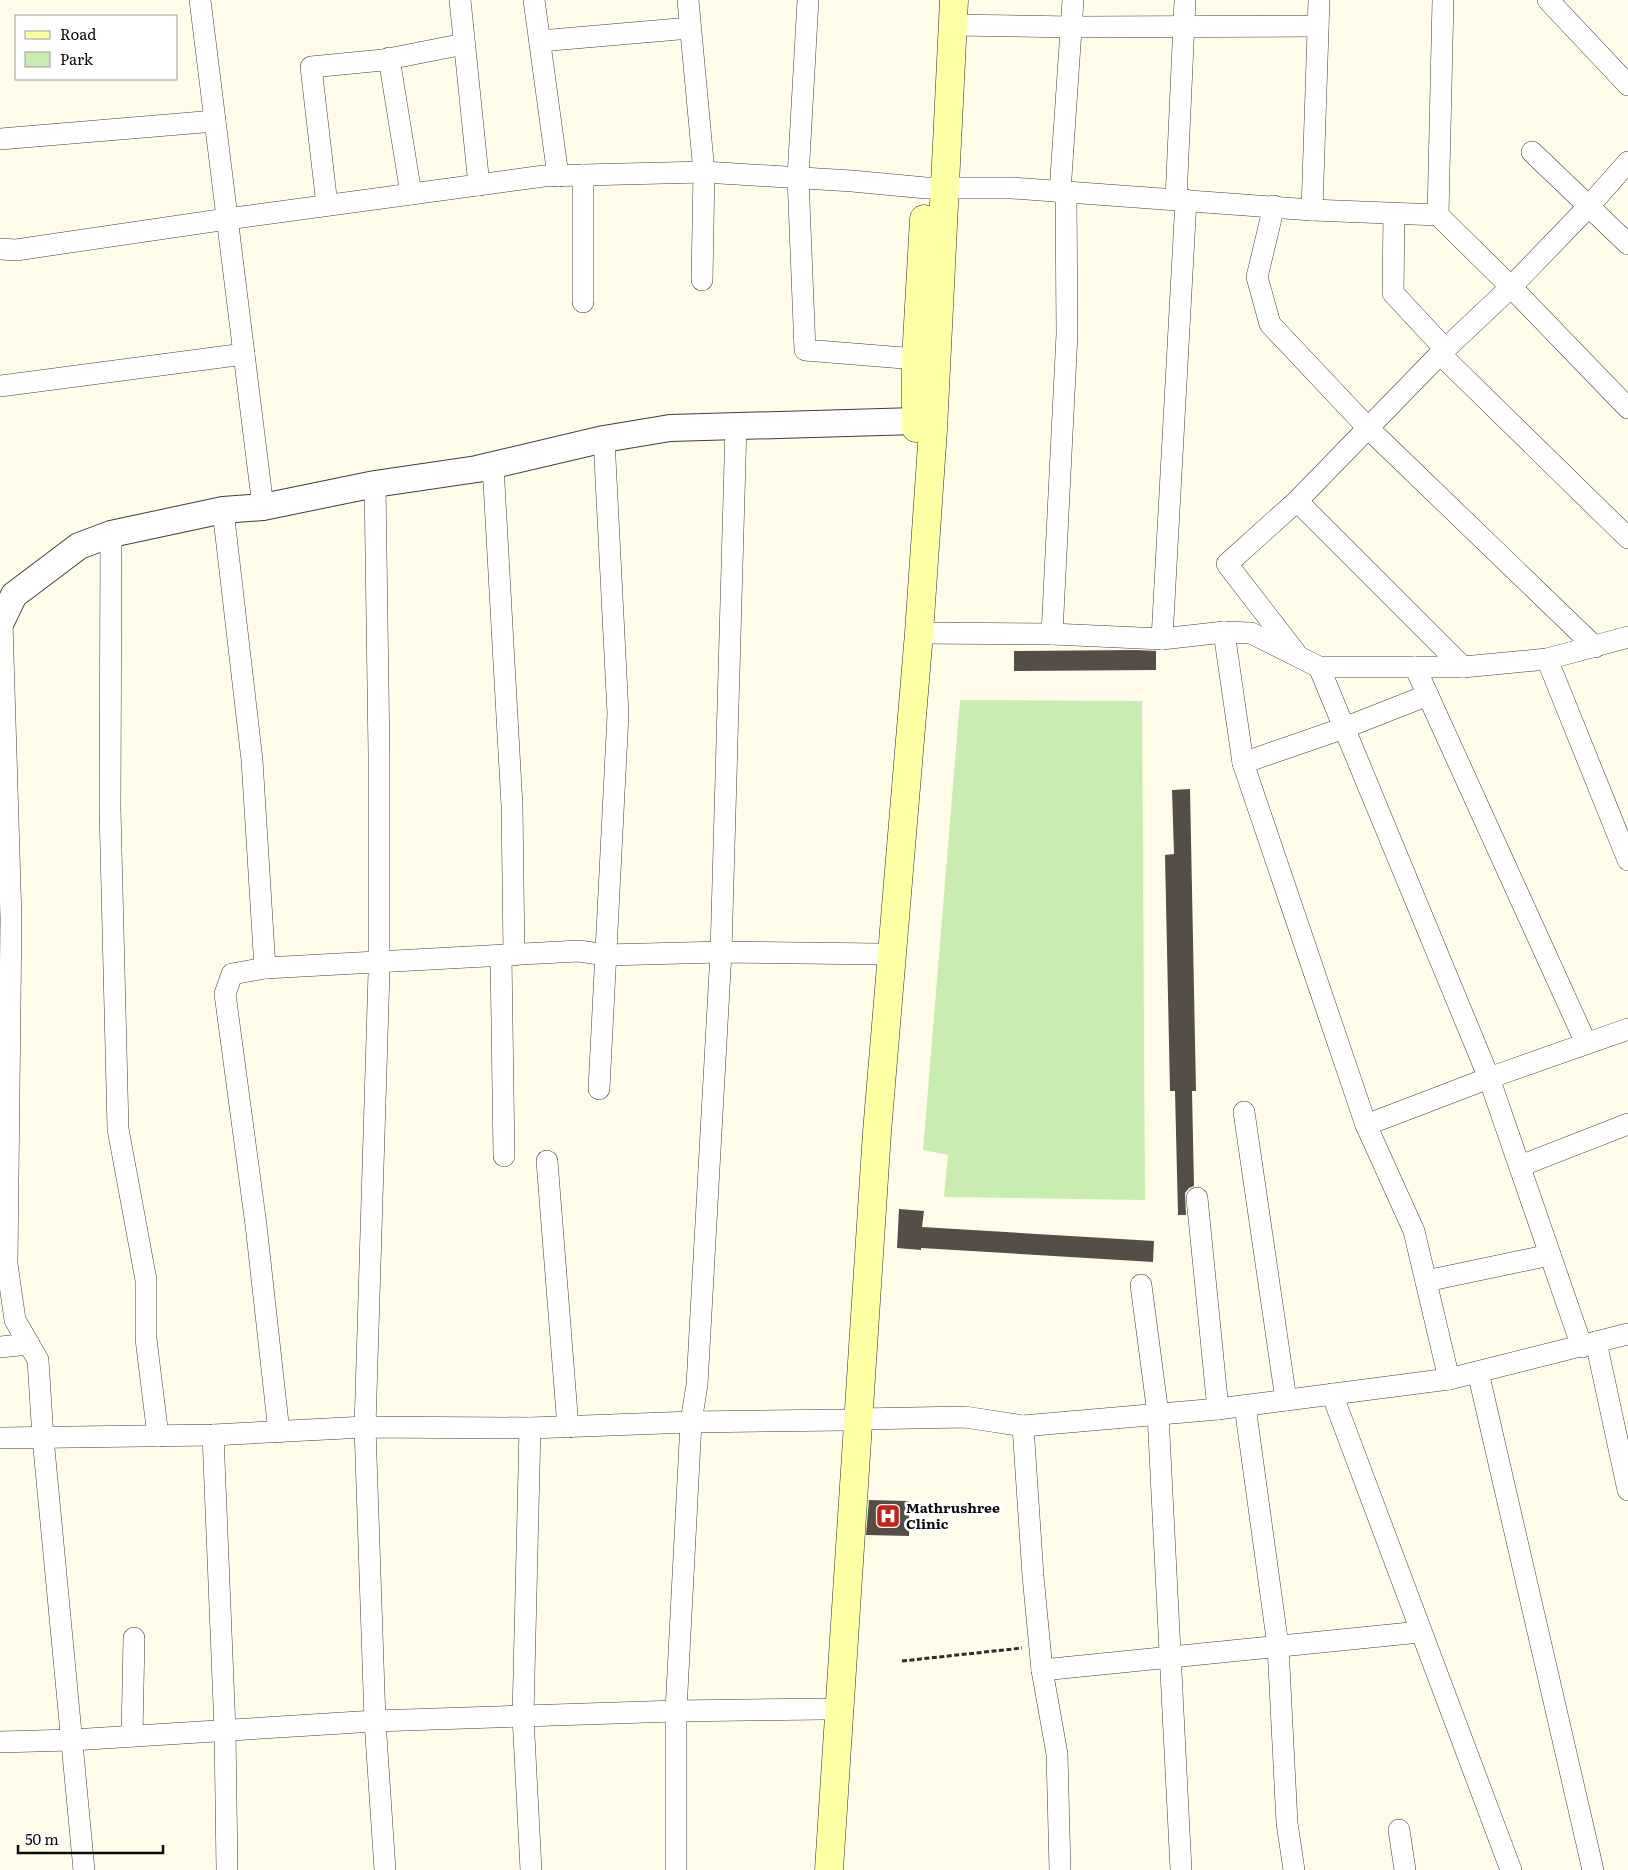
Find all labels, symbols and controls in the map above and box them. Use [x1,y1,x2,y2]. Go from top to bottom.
legend [15,15,178,80]
text: Road [60,22,96,45]
text: Park [60,47,94,70]
place label: Mathrushree Clinic [906,1497,1000,1533]
hospital icon: Mathrushree Clinic [875,1503,901,1529]
scale bar [18,1822,162,1854]
text: 50 m [25,1827,59,1850]

